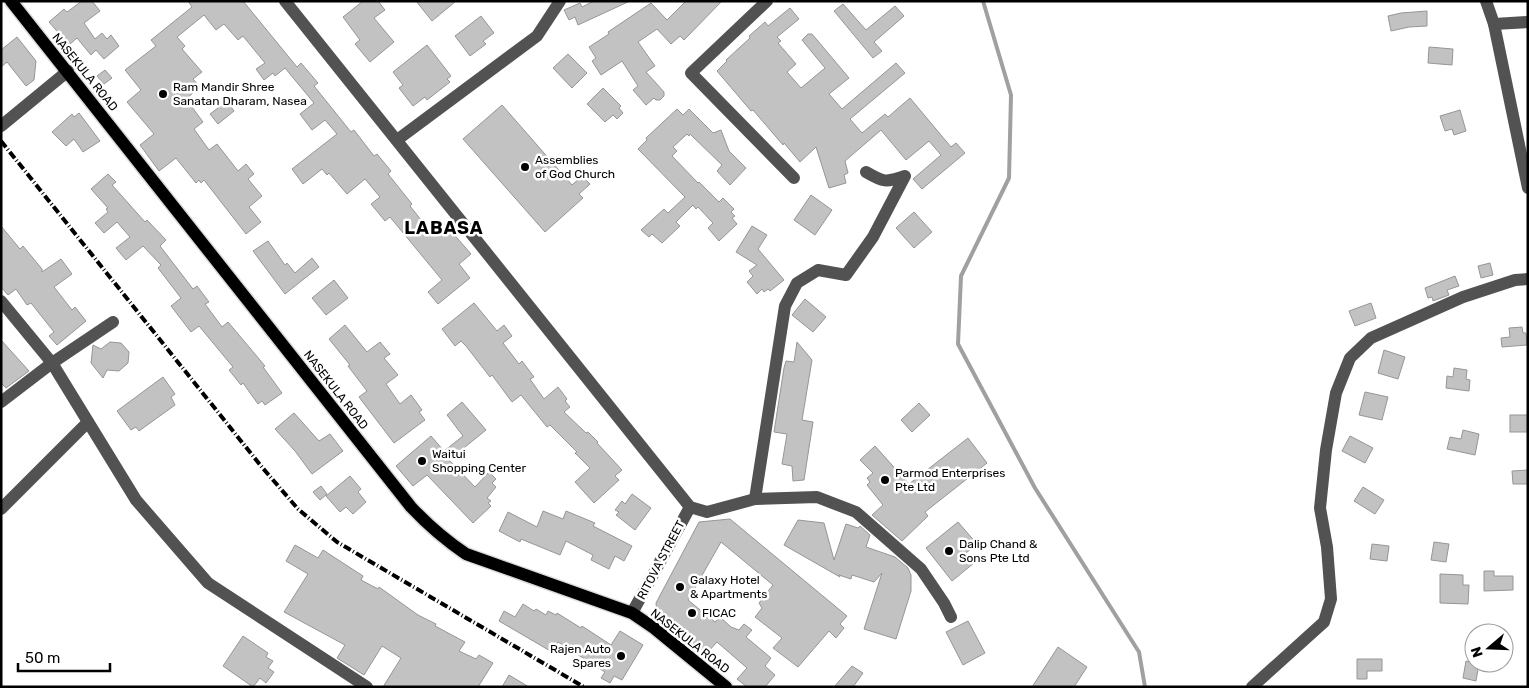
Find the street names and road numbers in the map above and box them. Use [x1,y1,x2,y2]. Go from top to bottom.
street label: NASEKULA ROAD [49,30,121,114]
street label: NASEKULA ROAD [301,348,371,432]
street label: RITOVA STREET [634,518,688,602]
street label: NASEKULA ROAD [648,606,732,676]

